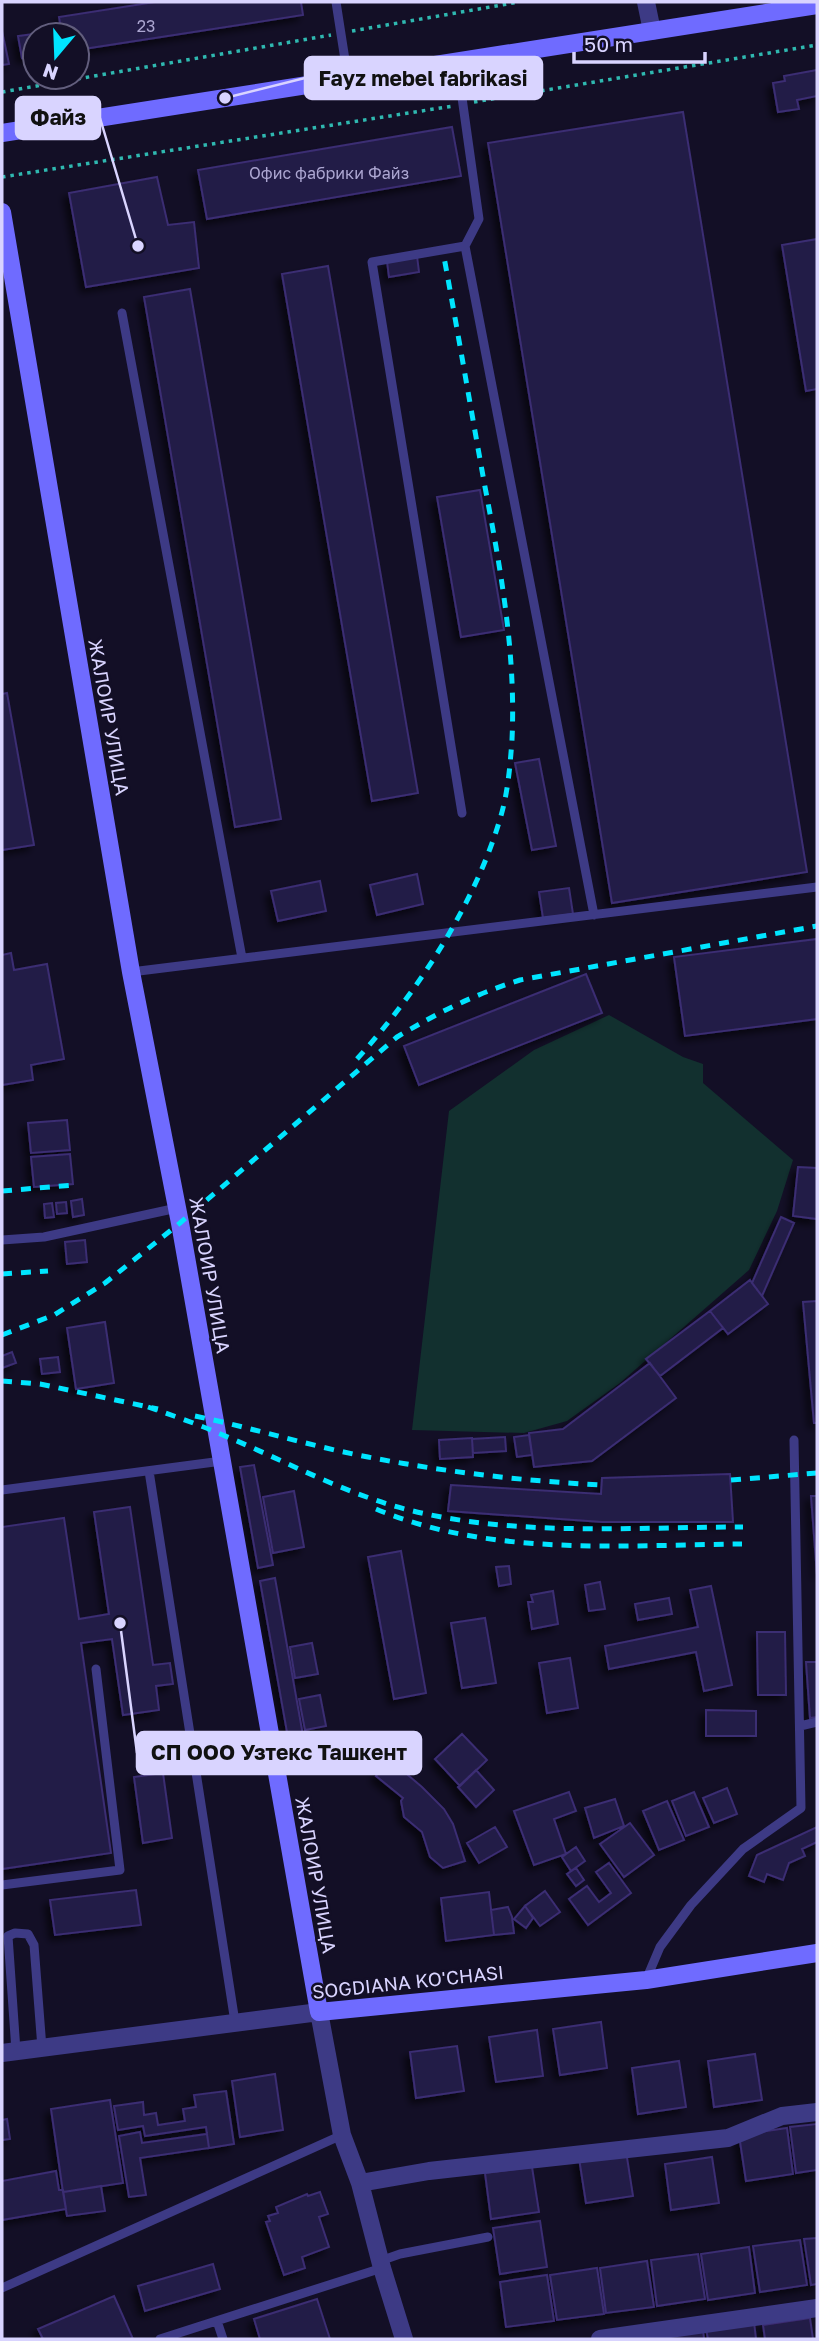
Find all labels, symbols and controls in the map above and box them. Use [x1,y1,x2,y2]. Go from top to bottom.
house number: 23 [137,16,155,36]
north arrow [21,21,91,91]
scale bar [574,21,705,65]
text: 50 m [584,31,633,57]
callout: Fayz mebel fabrikasi [305,57,542,99]
text: N [40,59,61,86]
text: Fayz mebel fabrikasi [319,65,527,91]
callout: Файз [16,97,100,139]
text: Файз [30,104,86,130]
house number: Офис фабрики Файз [249,163,409,183]
street label: ЖАЛОИР УЛИЦА [84,637,135,797]
street label: ЖАЛОИР УЛИЦА [185,1195,236,1355]
callout: СП ООО Узтекс Ташкент [137,1732,421,1774]
text: СП ООО Узтекс Ташкент [151,1739,407,1765]
street label: ЖАЛОИР УЛИЦА [291,1795,342,1955]
street label: SOGDIANA KO'CHASI [311,1960,505,2003]

